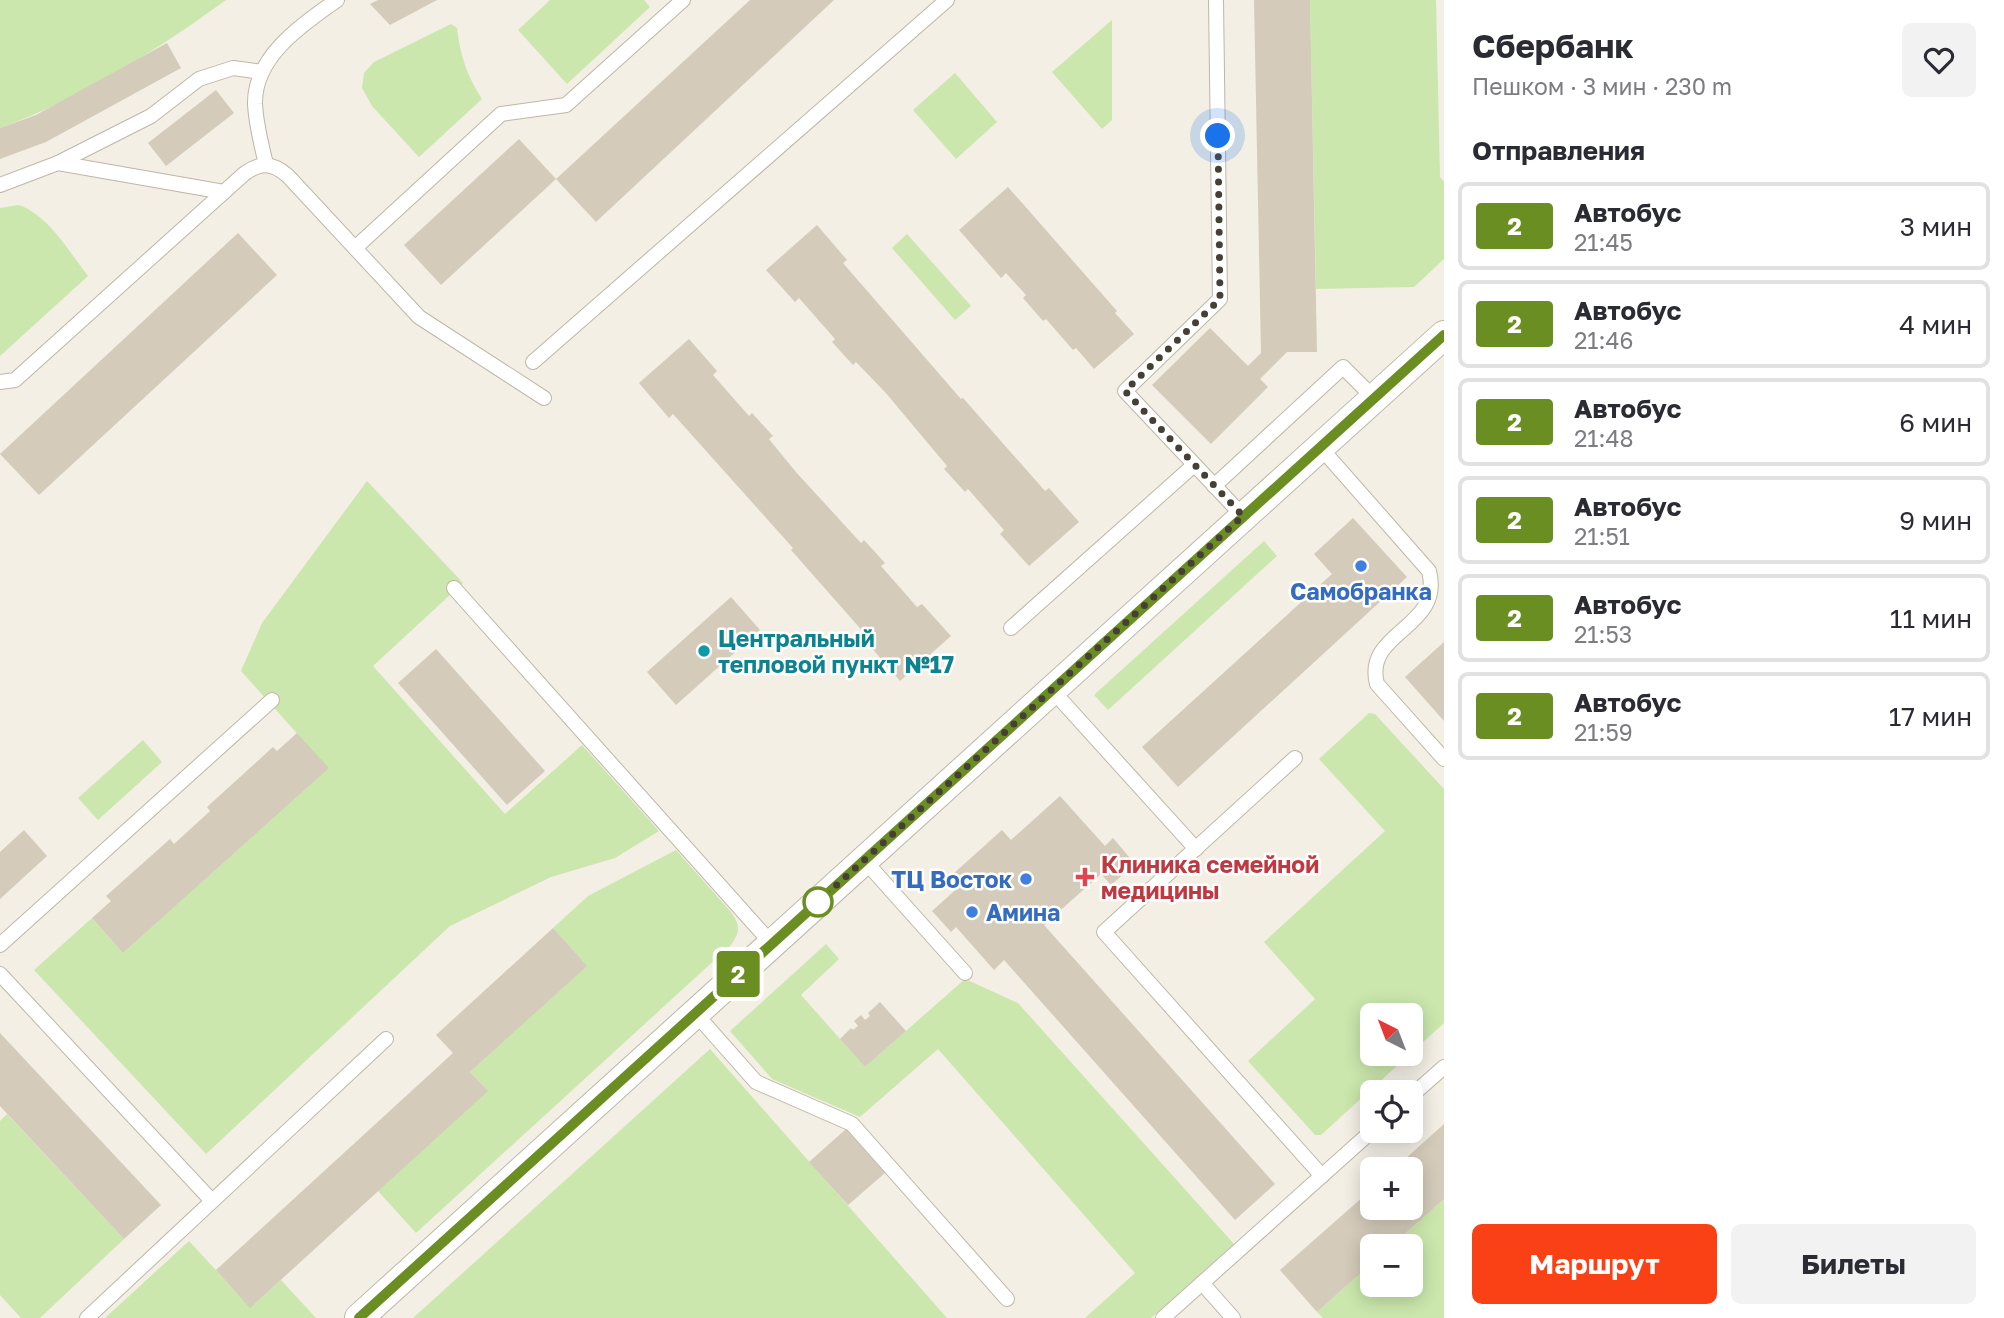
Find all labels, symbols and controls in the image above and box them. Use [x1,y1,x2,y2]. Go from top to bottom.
button: heart [1902,23,1976,97]
text: Сбербанк [1472,26,1634,65]
text: Пешком · 3 мин · 230 m [1472,72,1732,100]
your location [1200,118,1235,153]
text: Отправления [1472,135,1645,166]
text: Автобус [1574,197,1681,228]
text: 2 [1507,211,1522,240]
text: 3 мин [1900,211,1972,242]
text: 21:45 [1574,228,1633,256]
text: Автобус [1574,295,1681,326]
text: 2 [1507,309,1522,338]
text: 4 мин [1899,309,1972,340]
text: 21:46 [1574,326,1633,354]
text: Автобус [1574,393,1681,424]
text: 2 [1507,407,1522,436]
text: 6 мин [1899,407,1972,438]
text: 21:48 [1574,424,1633,452]
text: Автобус [1574,491,1681,522]
text: 2 [1507,505,1522,534]
text: 9 мин [1899,505,1972,536]
text: 21:51 [1574,522,1630,550]
marker: Самобранка [1353,558,1369,574]
place label: Самобранка [1290,577,1432,605]
text: Автобус [1574,589,1681,620]
text: 2 [1507,603,1522,632]
text: 11 мин [1890,603,1972,634]
text: 21:53 [1574,620,1632,648]
place label: Центральный тепловой пункт №17 [718,624,954,678]
marker: Центральный тепловой пункт №17 [696,643,712,659]
text: Автобус [1574,687,1681,718]
text: 2 [1507,701,1522,730]
text: 17 мин [1889,701,1972,732]
text: 21:59 [1574,718,1633,746]
place label: Клиника семейной медицины [1101,850,1319,904]
place label: ТЦ Восток [891,865,1013,893]
marker: Клиника семейной медицины [1075,867,1095,887]
marker: ТЦ Восток [1018,871,1034,887]
unlabelled marker [803,887,833,917]
place label: Амина [986,898,1060,926]
marker: Амина [964,904,980,920]
line badge: 2 [715,951,761,997]
text: 2 [731,959,745,988]
north arrow [1360,1003,1423,1066]
map controls [1360,1003,1423,1297]
button: locate [1360,1080,1423,1143]
button: + [1360,1157,1423,1220]
button: Маршрут [1472,1224,1717,1304]
button: Билеты [1731,1224,1976,1304]
button: − [1360,1234,1423,1297]

